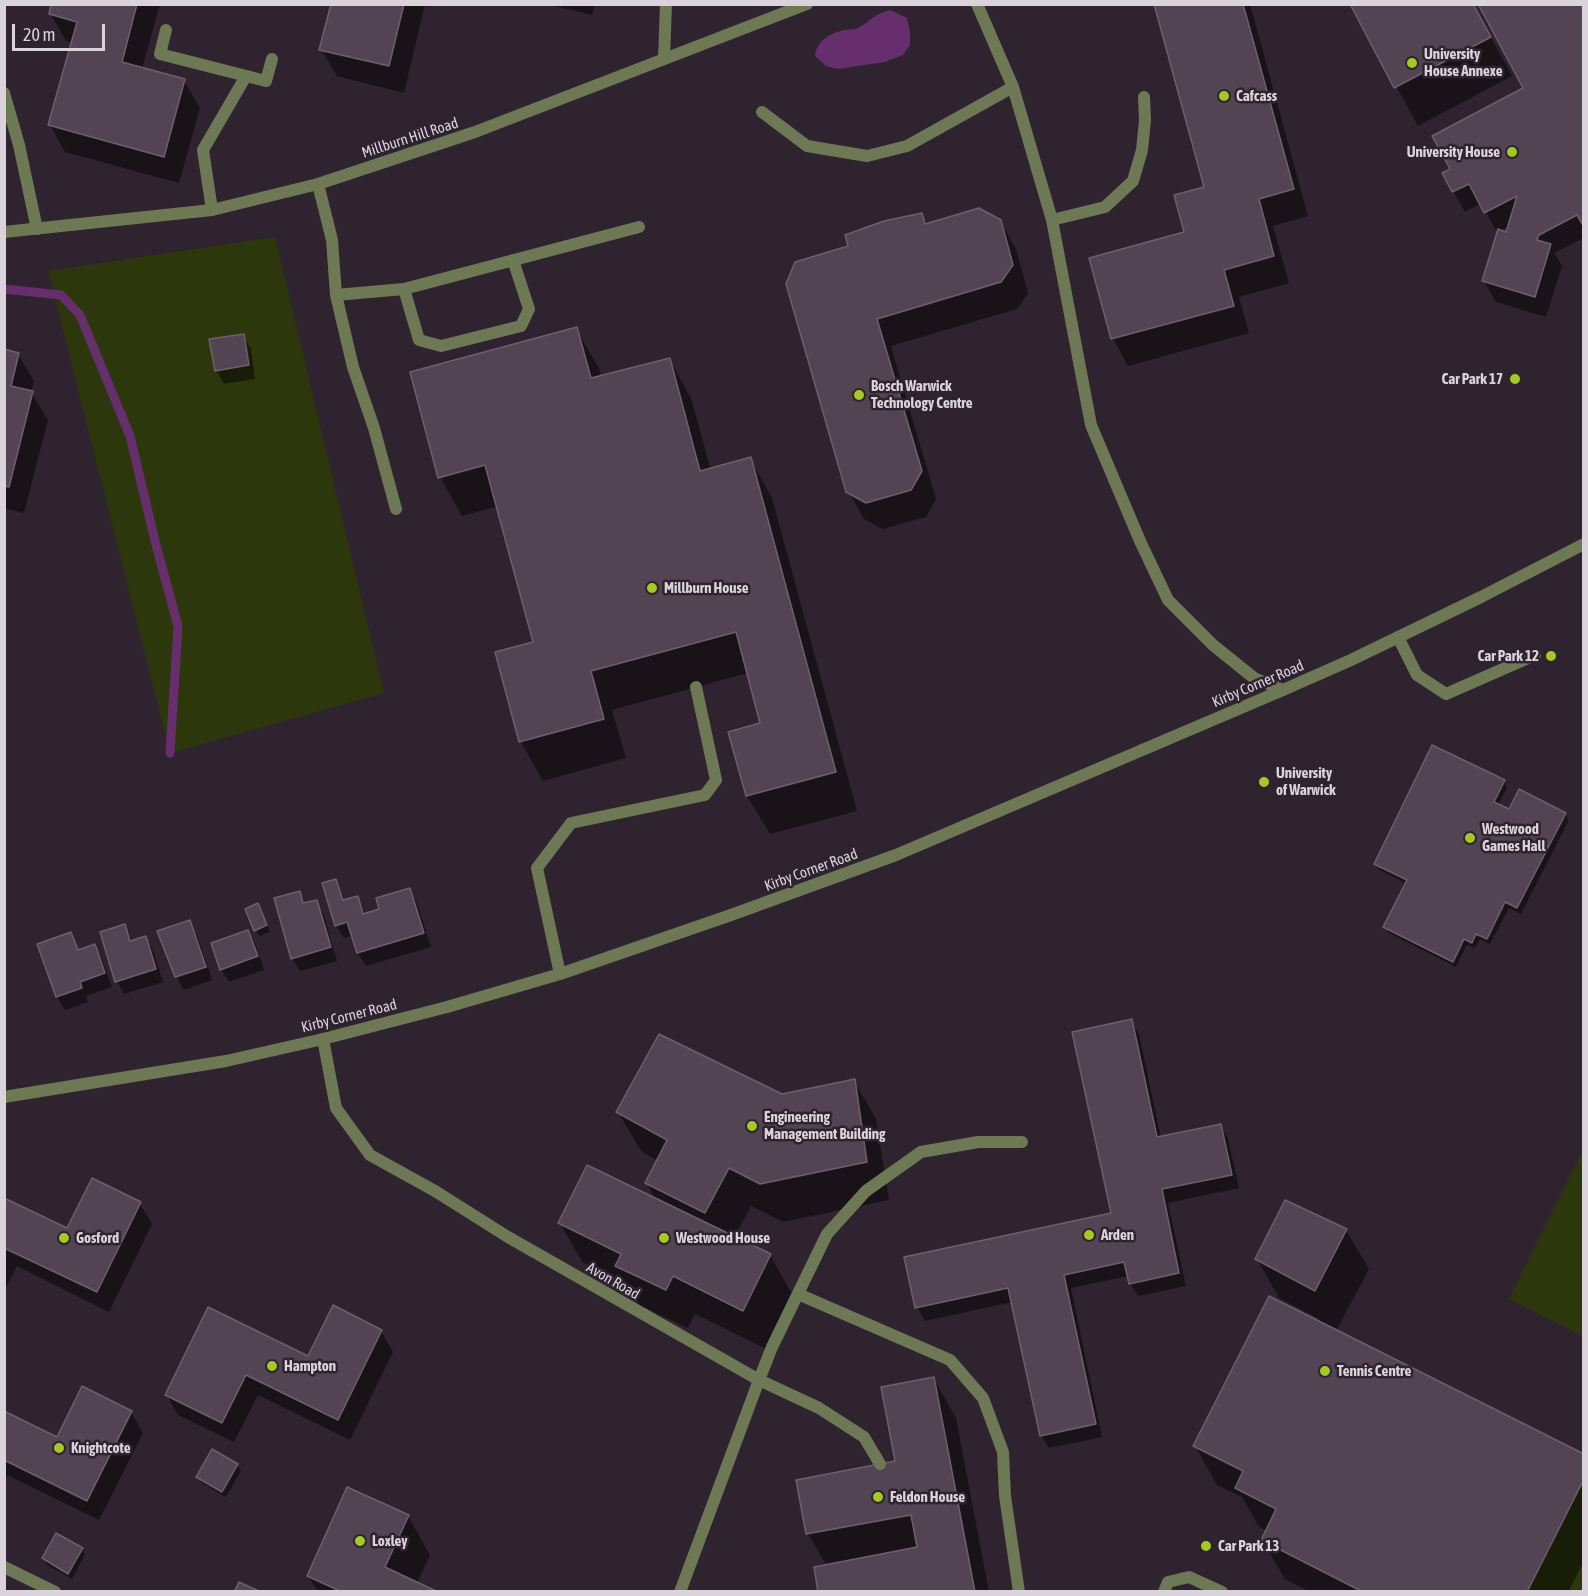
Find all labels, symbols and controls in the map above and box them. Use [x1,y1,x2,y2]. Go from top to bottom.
scale bar [15,12,108,50]
text: 20 m [23,24,55,45]
place label: University House Annexe [1424,45,1502,80]
marker: University House Annexe [1405,56,1419,70]
place label: Cafcass [1236,87,1277,105]
marker: Cafcass [1217,89,1231,103]
street label: Millburn Hill Road [359,114,461,162]
place label: University House [1407,143,1500,161]
marker: University House [1505,145,1519,159]
place label: Car Park 17 [1442,370,1503,388]
marker: Car Park 17 [1508,372,1522,386]
place label: Bosch Warwick Technology Centre [871,377,973,412]
marker: Bosch Warwick Technology Centre [852,388,866,402]
place label: Millburn House [664,579,749,597]
marker: Millburn House [645,581,659,595]
place label: Car Park 12 [1478,647,1539,665]
marker: Car Park 12 [1544,649,1558,663]
street label: Kirby Corner Road [1209,657,1307,711]
place label: University of Warwick [1276,764,1336,799]
marker: University of Warwick [1257,775,1271,789]
place label: Westwood Games Hall [1482,820,1546,855]
marker: Westwood Games Hall [1463,831,1477,845]
street label: Kirby Corner Road [762,845,860,895]
street label: Kirby Corner Road [299,995,399,1037]
place label: Engineering Management Building [764,1108,885,1143]
marker: Engineering Management Building [745,1119,759,1133]
place label: Arden [1101,1226,1134,1244]
marker: Arden [1082,1228,1096,1242]
place label: Gosford [76,1229,119,1247]
place label: Westwood House [676,1229,770,1247]
marker: Gosford [57,1231,71,1245]
marker: Westwood House [657,1231,671,1245]
street label: Avon Road [583,1259,643,1303]
place label: Hampton [284,1357,336,1375]
marker: Hampton [265,1359,279,1373]
place label: Tennis Centre [1337,1362,1411,1380]
marker: Tennis Centre [1318,1364,1332,1378]
place label: Knightcote [71,1439,131,1457]
marker: Knightcote [52,1441,66,1455]
place label: Feldon House [890,1488,965,1506]
marker: Feldon House [871,1490,885,1504]
place label: Loxley [372,1532,407,1550]
marker: Loxley [353,1534,367,1548]
place label: Car Park 13 [1218,1537,1279,1555]
marker: Car Park 13 [1199,1539,1213,1553]

